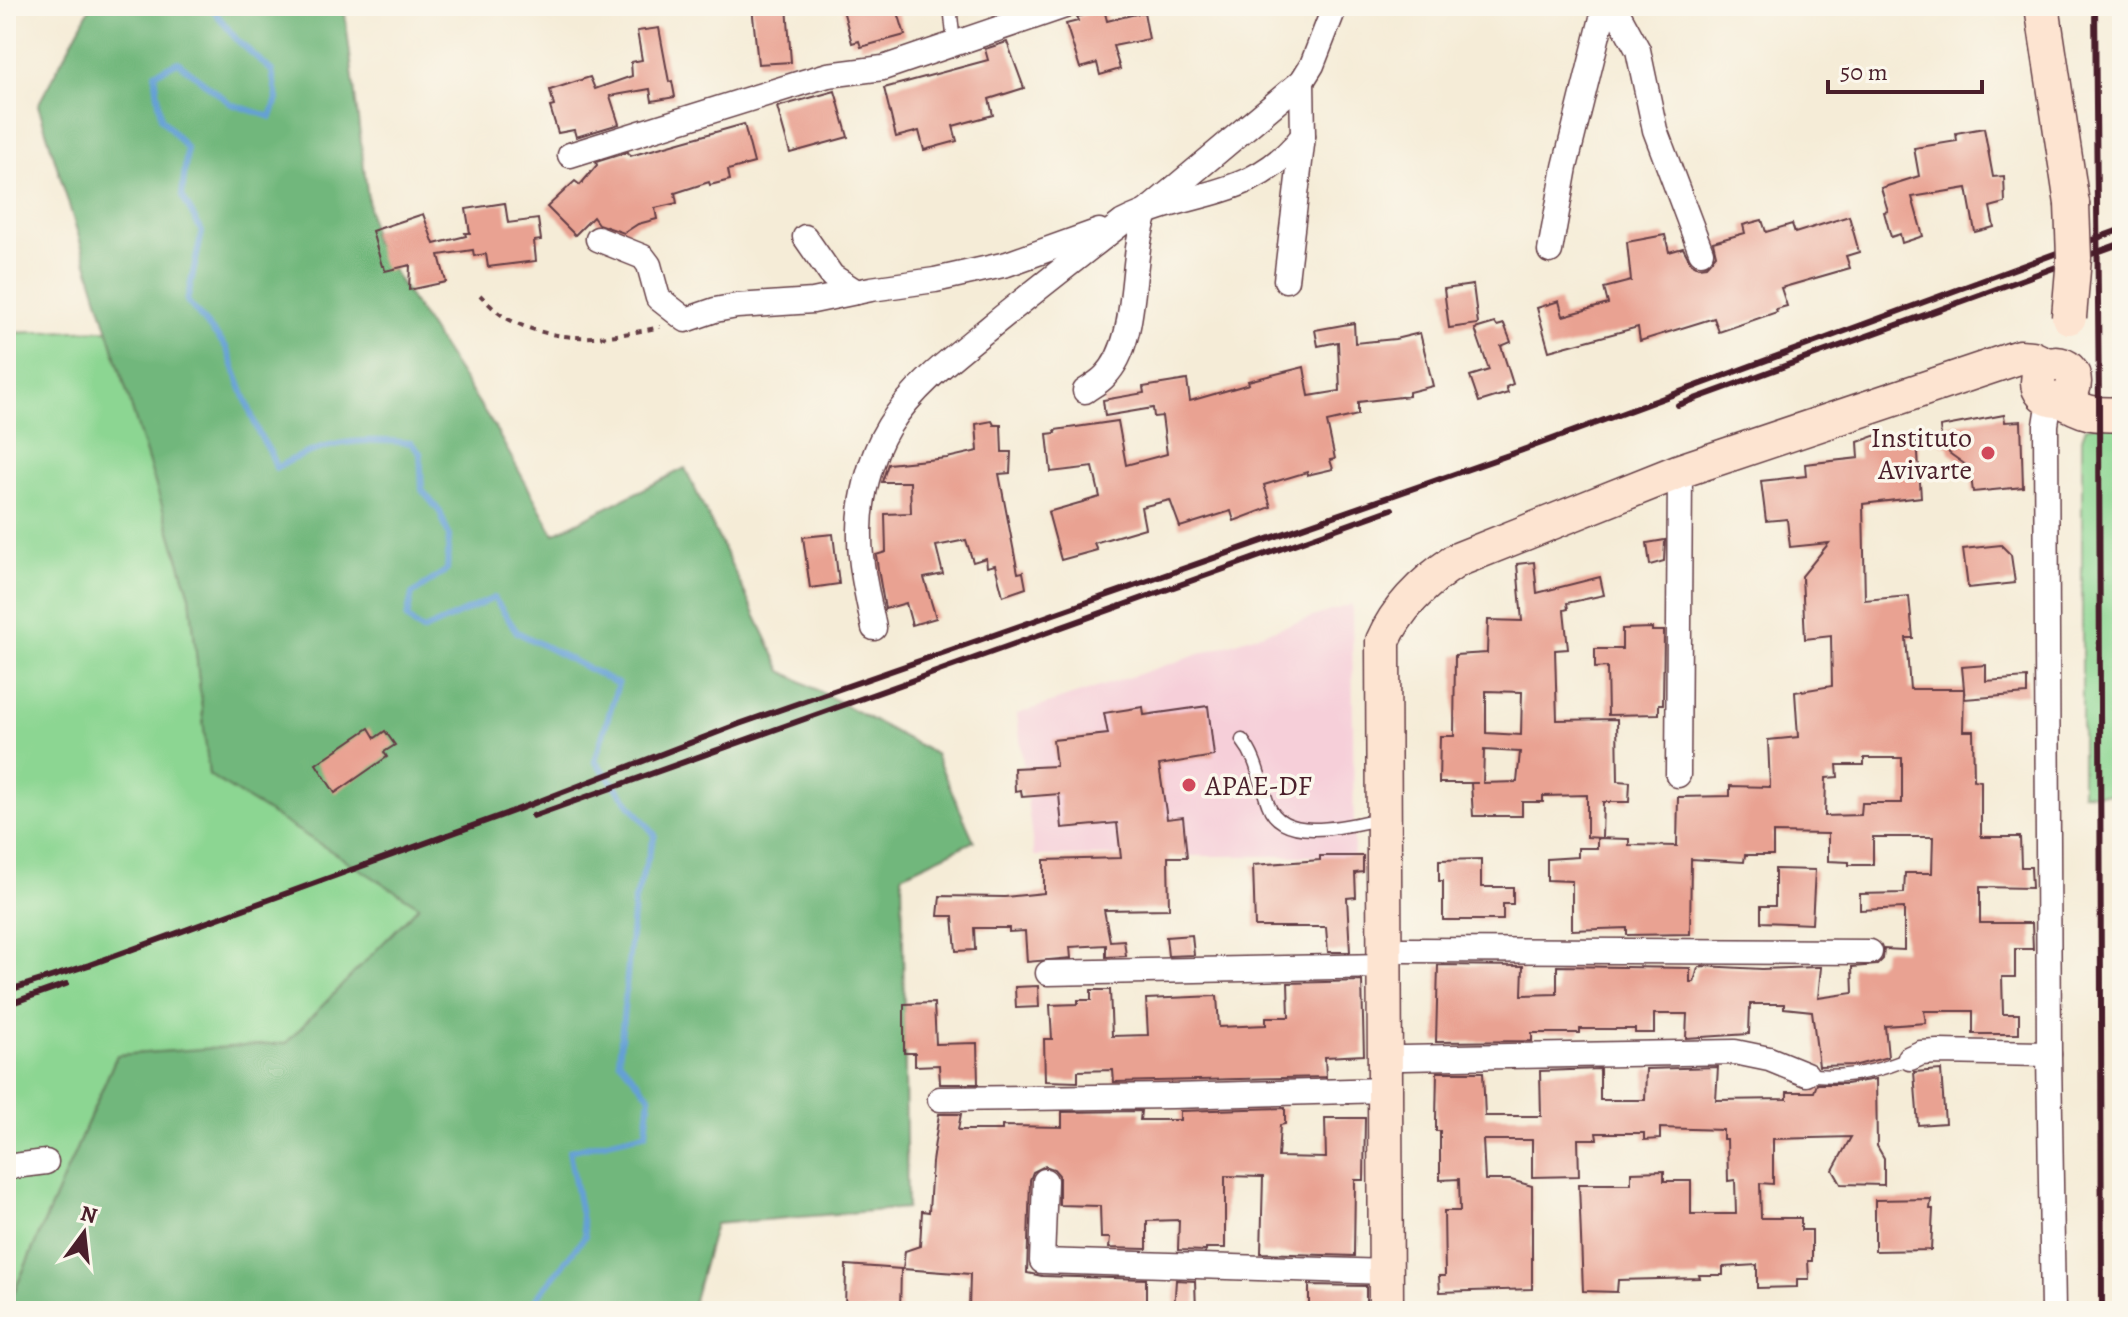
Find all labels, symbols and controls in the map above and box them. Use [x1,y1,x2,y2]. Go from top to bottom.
scale bar [1828,44,1982,94]
text: 50 m [1840,56,1888,88]
place label: Instituto Avivarte [1871,419,1972,489]
marker: Instituto Avivarte [1979,444,1997,462]
place label: APAE-DF [1204,767,1312,805]
marker: APAE-DF [1180,776,1198,794]
north arrow [44,1193,124,1273]
text: N [77,1198,101,1231]

